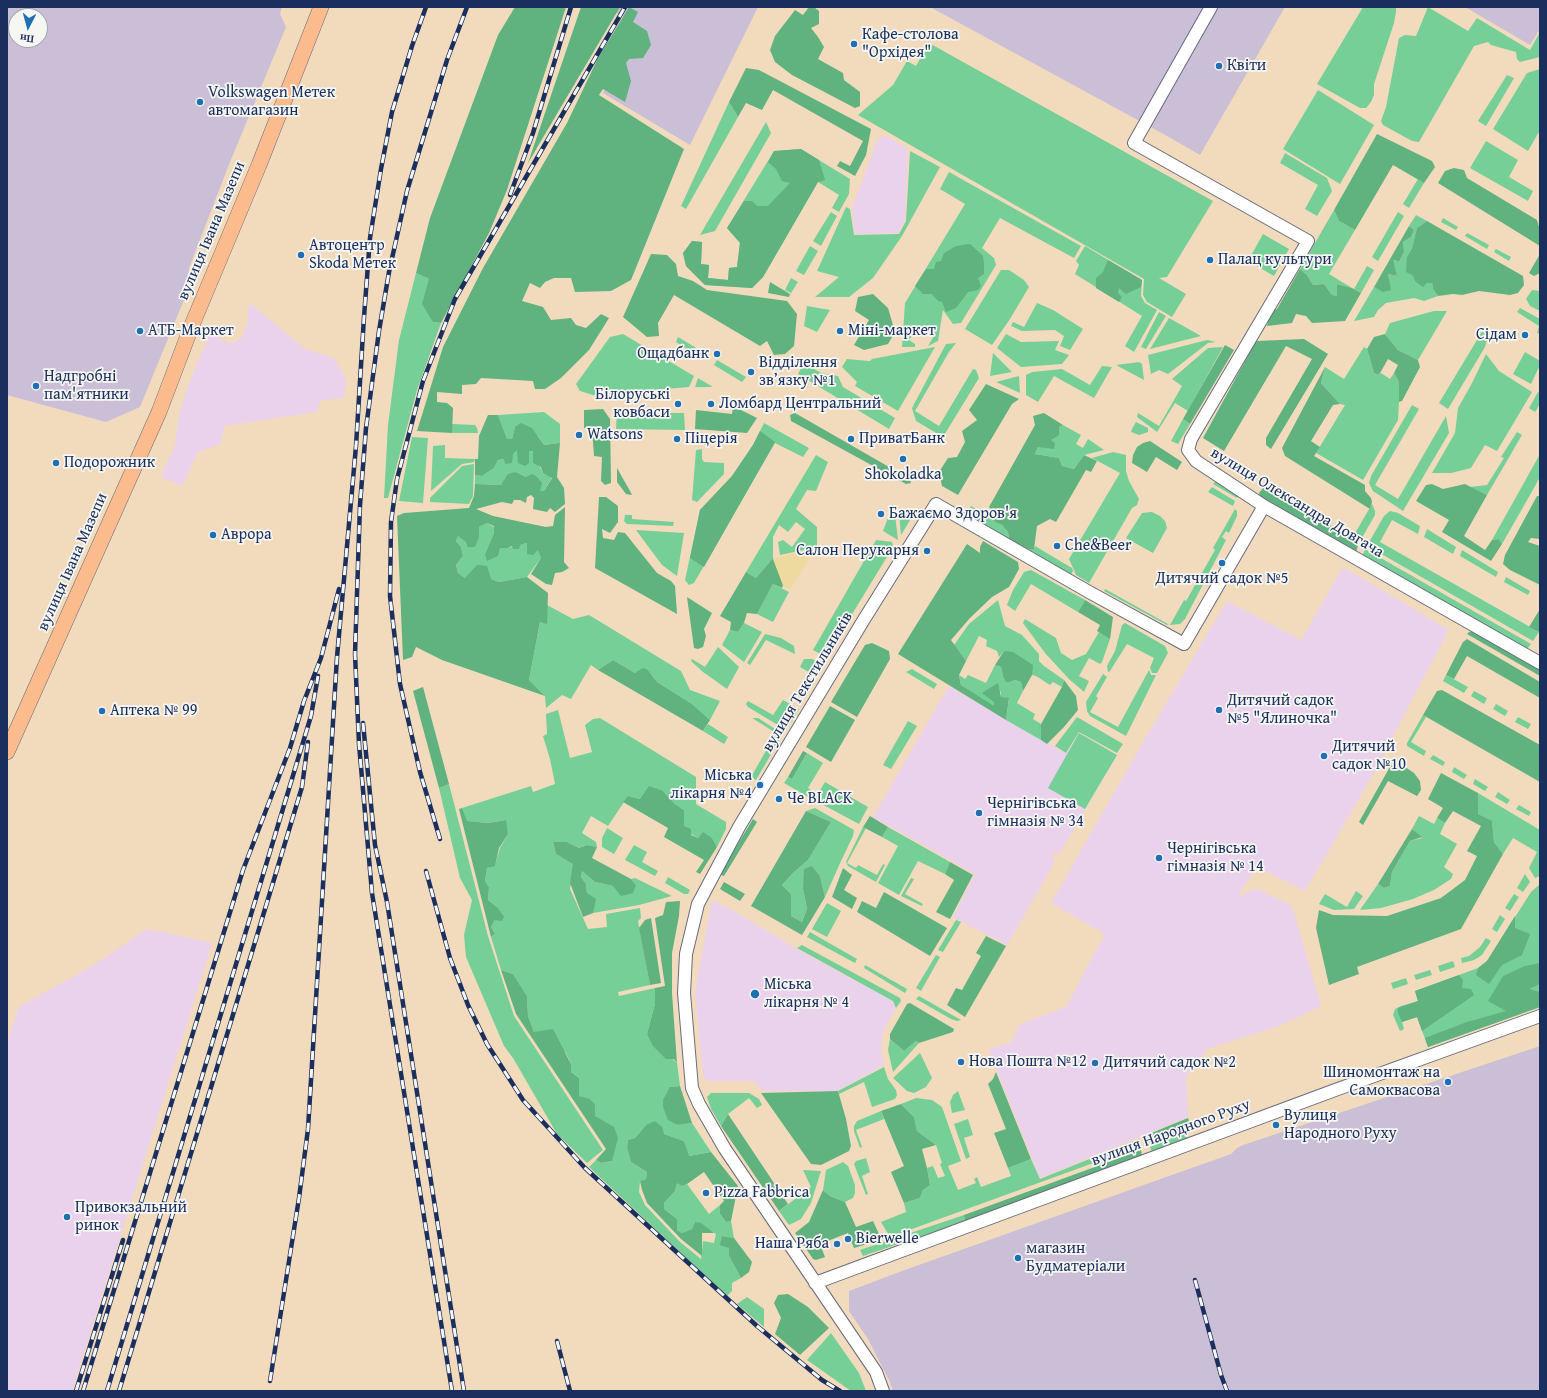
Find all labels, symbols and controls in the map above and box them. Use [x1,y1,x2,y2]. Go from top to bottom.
north arrow [8,8,48,48]
place label: Кафе-столова "Орхідея" [862,25,959,63]
text: Пн [19,30,35,48]
marker: Кафе-столова "Орхідея" [849,39,859,49]
place label: Квіти [1227,56,1266,76]
marker: Квіти [1214,61,1224,71]
place label: Volkswagen Метек автомагазин [208,83,335,121]
marker: Volkswagen Метек автомагазин [195,97,205,107]
street label: вулиця Івана Мазепи [174,159,250,303]
place label: Автоцентр Skoda Метек [309,236,396,274]
marker: Автоцентр Skoda Метек [296,250,306,260]
place label: Палац культури [1218,250,1332,270]
marker: Палац культури [1205,255,1215,265]
place label: АТБ-Маркет [148,321,234,341]
place label: Міні-маркет [848,321,936,341]
place label: Сідам [1476,325,1517,345]
marker: АТБ-Маркет [135,326,145,336]
marker: Міні-маркет [835,326,845,336]
marker: Сідам [1520,330,1530,340]
place label: Ощадбанк [637,344,709,364]
marker: Ощадбанк [712,349,722,359]
place label: Відділення зв’язку №1 [759,353,837,391]
place label: Надгробні пам'ятники [44,367,129,405]
marker: Відділення зв’язку №1 [746,367,756,377]
marker: Надгробні пам'ятники [31,381,41,391]
place label: Білоруські ковбаси [595,385,670,423]
place label: Ломбард Центральний [719,394,881,414]
marker: Білоруські ковбаси [673,399,683,409]
marker: Ломбард Центральний [706,399,716,409]
place label: Watsons [587,425,643,445]
place label: Піцерія [685,429,738,449]
place label: ПриватБанк [859,429,945,449]
marker: Watsons [574,430,584,440]
marker: Піцерія [672,434,682,444]
marker: ПриватБанк [846,434,856,444]
street label: вулиця Олександра Довгача [1207,444,1387,562]
place label: Подорожник [64,453,155,473]
marker: Shokoladka [898,454,908,464]
marker: Подорожник [51,458,61,468]
place label: Shokoladka [864,465,942,485]
street label: вулиця Івана Мазепи [34,490,112,634]
place label: Бажаємо Здоров'я [889,504,1017,524]
marker: Бажаємо Здоров'я [876,509,886,519]
place label: Аврора [221,525,272,545]
marker: Аврора [208,530,218,540]
place label: Che&Beer [1065,536,1132,556]
place label: Салон Перукарня [796,541,919,561]
marker: Che&Beer [1052,541,1062,551]
marker: Салон Перукарня [922,546,932,556]
marker: Дитячий садок №5 [1217,558,1227,568]
place label: Дитячий садок №5 [1156,569,1288,589]
street label: вулиця Текстильників [759,608,857,756]
place label: Дитячий садок №5 "Ялиночка" [1227,691,1337,729]
place label: Аптека № 99 [110,701,198,721]
marker: Дитячий садок №5 "Ялиночка" [1214,705,1224,715]
marker: Аптека № 99 [97,706,107,716]
place label: Дитячий садок №10 [1332,737,1406,775]
marker: Дитячий садок №10 [1319,751,1329,761]
place label: Міська лікарня №4 [670,766,752,804]
marker: Міська лікарня №4 [755,780,765,790]
place label: Че BLACK [787,789,852,809]
marker: Че BLACK [774,794,784,804]
place label: Чернігівська гімназія № 34 [987,794,1084,832]
marker: Чернігівська гімназія № 34 [974,808,984,818]
place label: Чернігівська гімназія № 14 [1167,839,1264,877]
marker: Чернігівська гімназія № 14 [1154,853,1164,863]
place label: Міська лікарня № 4 [764,975,849,1013]
marker: Міська лікарня № 4 [749,988,761,1000]
place label: Нова Пошта №12 [969,1052,1087,1072]
place label: Дитячий садок №2 [1103,1053,1236,1073]
marker: Нова Пошта №12 [956,1057,966,1067]
marker: Дитячий садок №2 [1090,1058,1100,1068]
place label: Шиномонтаж на Самоквасова [1323,1063,1440,1101]
marker: Шиномонтаж на Самоквасова [1443,1077,1453,1087]
street label: вулиця Народного Руху [1089,1095,1253,1171]
place label: Вулиця Народного Руху [1284,1106,1397,1144]
marker: Вулиця Народного Руху [1271,1120,1281,1130]
place label: Pizza Fabbrica [714,1183,809,1203]
marker: Pizza Fabbrica [701,1188,711,1198]
place label: Привокзальний ринок [75,1198,187,1236]
marker: Привокзальний ринок [62,1212,72,1222]
place label: Bierwelle [856,1229,919,1249]
place label: Наша Ряба [755,1234,829,1254]
marker: Bierwelle [843,1234,853,1244]
marker: Наша Ряба [832,1239,842,1249]
place label: магазин Будматеріали [1026,1239,1125,1277]
marker: магазин Будматеріали [1013,1253,1023,1263]

